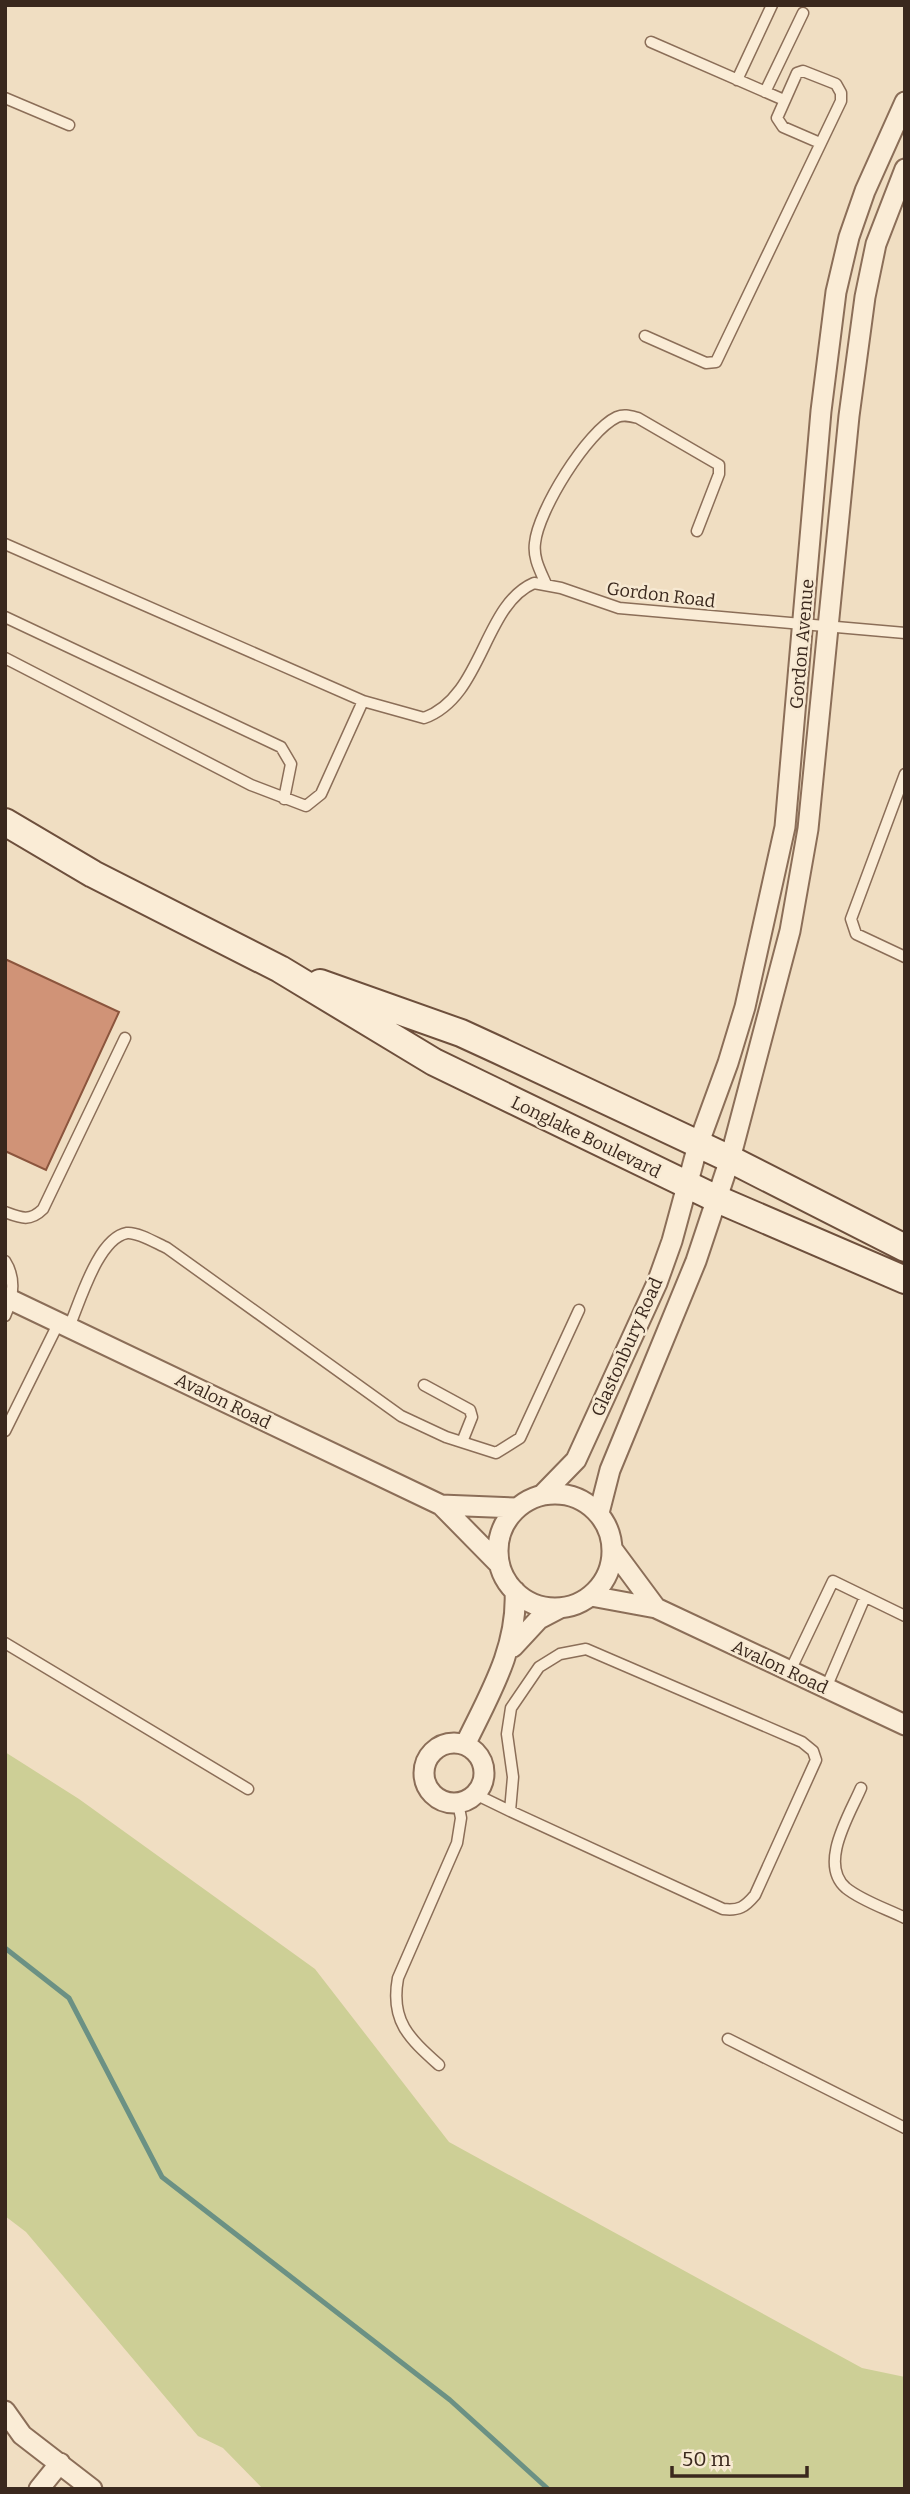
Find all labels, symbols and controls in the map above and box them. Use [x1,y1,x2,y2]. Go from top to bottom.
street label: Gordon Road [605,577,717,613]
street label: Gordon Avenue [785,578,819,710]
street label: Longlake Boulevard [508,1091,665,1183]
street label: Glastonbury Road [587,1274,668,1420]
street label: Avalon Road [172,1368,275,1434]
street label: Avalon Road [728,1635,832,1699]
scale bar [672,2434,807,2478]
text: 50 m [682,2446,731,2472]

